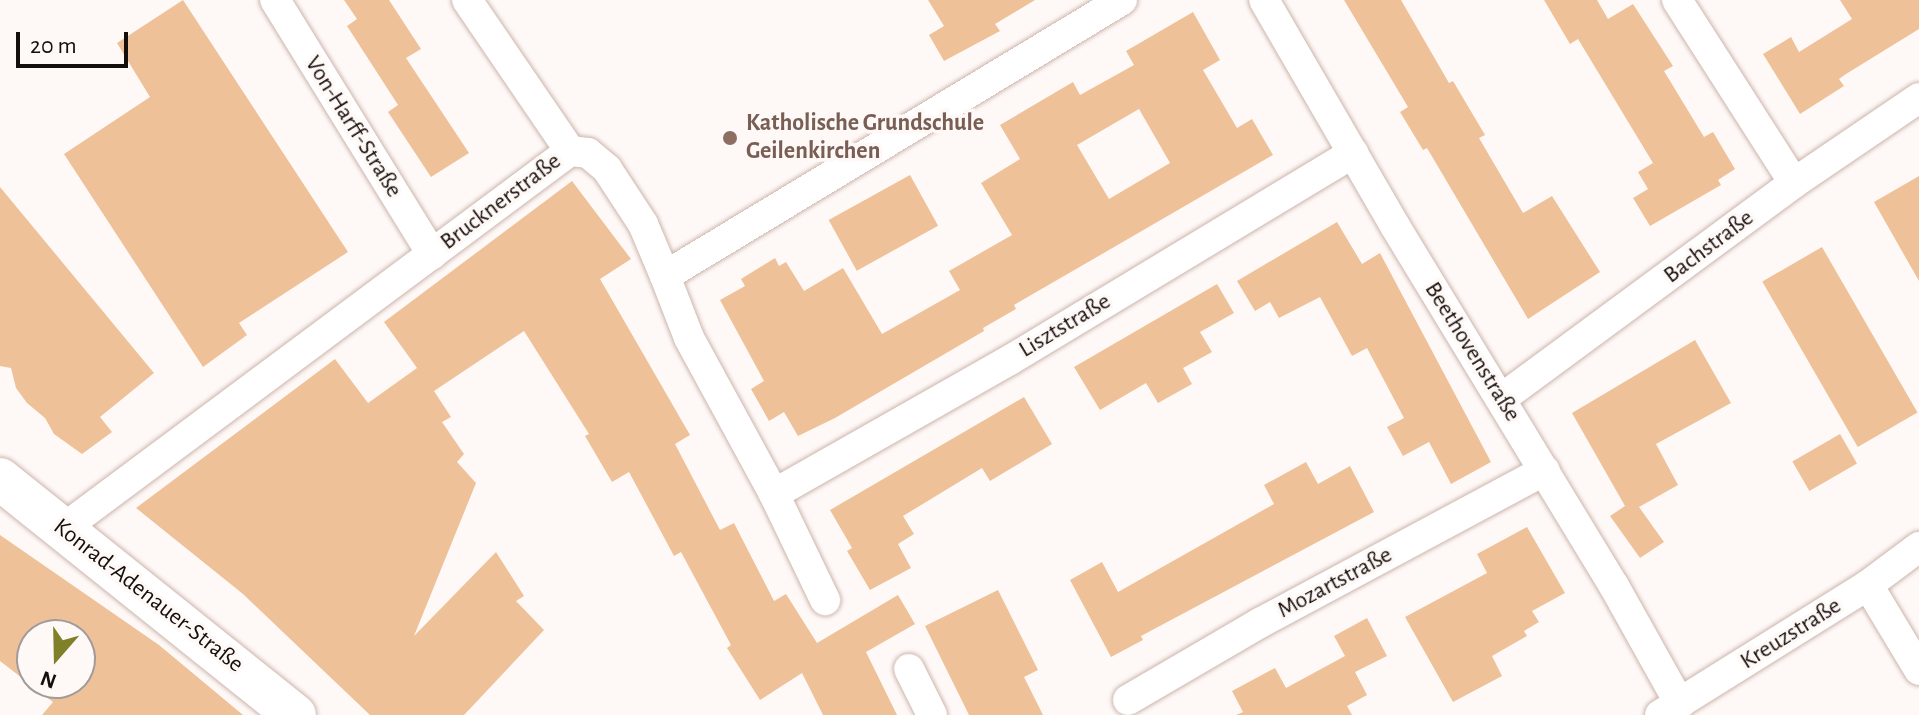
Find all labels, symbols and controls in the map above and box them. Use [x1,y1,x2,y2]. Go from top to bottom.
scale bar [20,16,132,66]
text: 20 m [30,34,77,58]
street label: Von-Harff-Straße [298,51,408,203]
place label: Katholische Grundschule Geilenkirchen [746,110,984,166]
marker: Katholische Grundschule Geilenkirchen [721,129,739,147]
street label: Brucknerstraße [435,147,567,257]
street label: Bachstraße [1658,204,1760,290]
street label: Beethovenstraße [1418,277,1526,427]
street label: Lisztstraße [1014,287,1116,365]
street label: Konrad-Adenauer-Straße [47,513,249,679]
street label: Mozartstraße [1273,541,1397,625]
street label: Kreuzstraße [1735,592,1847,676]
north arrow [16,619,96,699]
text: N [38,667,59,693]

